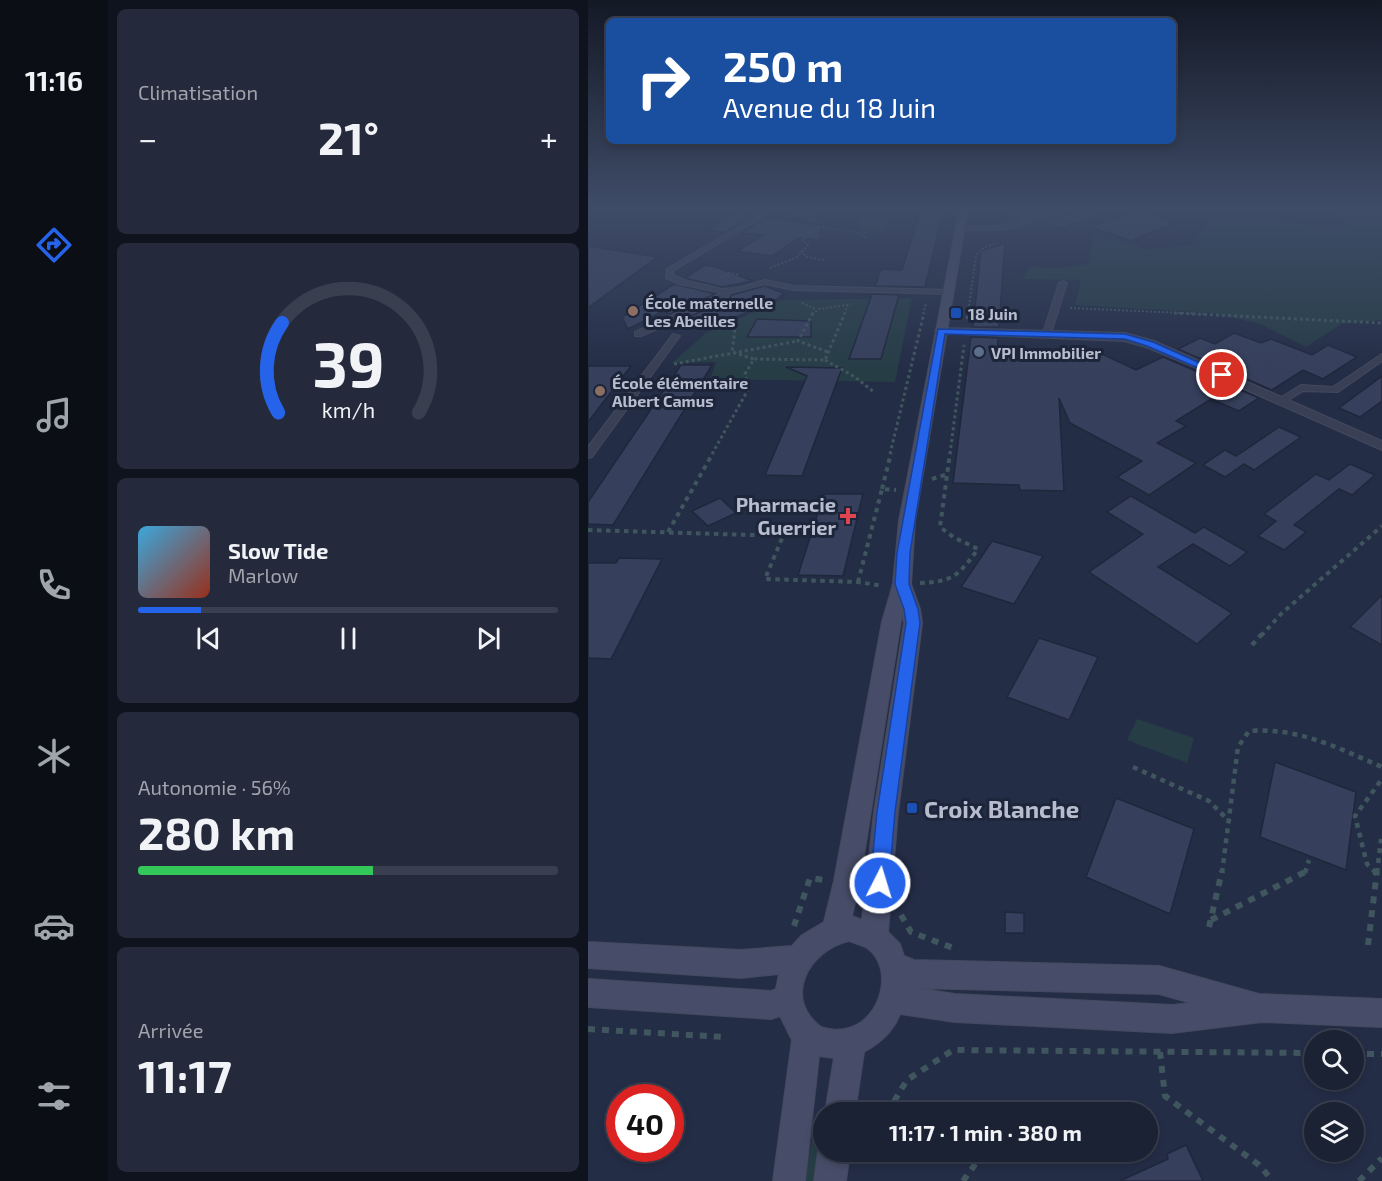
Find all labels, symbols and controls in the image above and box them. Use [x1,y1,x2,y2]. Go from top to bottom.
text: 250 m [723,40,843,90]
icon: right [624,42,702,120]
text: 11:16 [25,64,83,96]
text: Climatisation [138,80,258,104]
text: Avenue du 18 Juin [723,91,936,123]
text: 21° [318,110,379,164]
text: − [138,118,157,158]
text: + [540,118,558,158]
icon: directions [33,224,75,266]
place label: École maternelle Les Abeilles [645,293,773,330]
marker: École maternelle Les Abeilles [626,304,640,318]
place label: 18 Juin [968,304,1018,323]
marker: 18 Juin [949,306,963,320]
text: 39 [312,325,384,400]
place label: VPI Immobilier [991,343,1101,362]
marker: VPI Immobilier [972,345,986,359]
pin [1196,349,1247,400]
icon: arrive [1205,358,1238,391]
place label: École élémentaire Albert Camus [612,373,748,410]
marker: École élémentaire Albert Camus [593,384,607,398]
icon: music [33,394,75,436]
text: km/h [321,398,375,423]
place label: Pharmacie Guerrier [736,492,836,539]
marker: Pharmacie Guerrier [841,509,855,523]
text: Slow Tide [228,537,328,563]
text: Marlow [228,563,298,587]
icon: phone [33,564,75,606]
icon: previous [192,622,225,655]
icon: pause [332,622,365,655]
icon: next [472,622,505,655]
icon: climate [33,735,75,777]
text: Autonomie · 56% [138,775,291,799]
place label: Croix Blanche [924,794,1079,823]
marker: Croix Blanche [905,801,919,815]
text: 280 km [138,805,295,859]
position arrow [848,851,912,915]
icon: car [33,905,75,947]
text: Arrivée [138,1018,203,1042]
map controls [1304,1030,1364,1162]
button: search [1304,1030,1364,1090]
text: 11:17 [138,1048,232,1102]
icon: filters [33,1075,75,1117]
speed limit sign: 40 [606,1084,684,1162]
button: layers [1304,1102,1364,1162]
text: 11:17 · 1 min · 380 m [889,1119,1082,1145]

